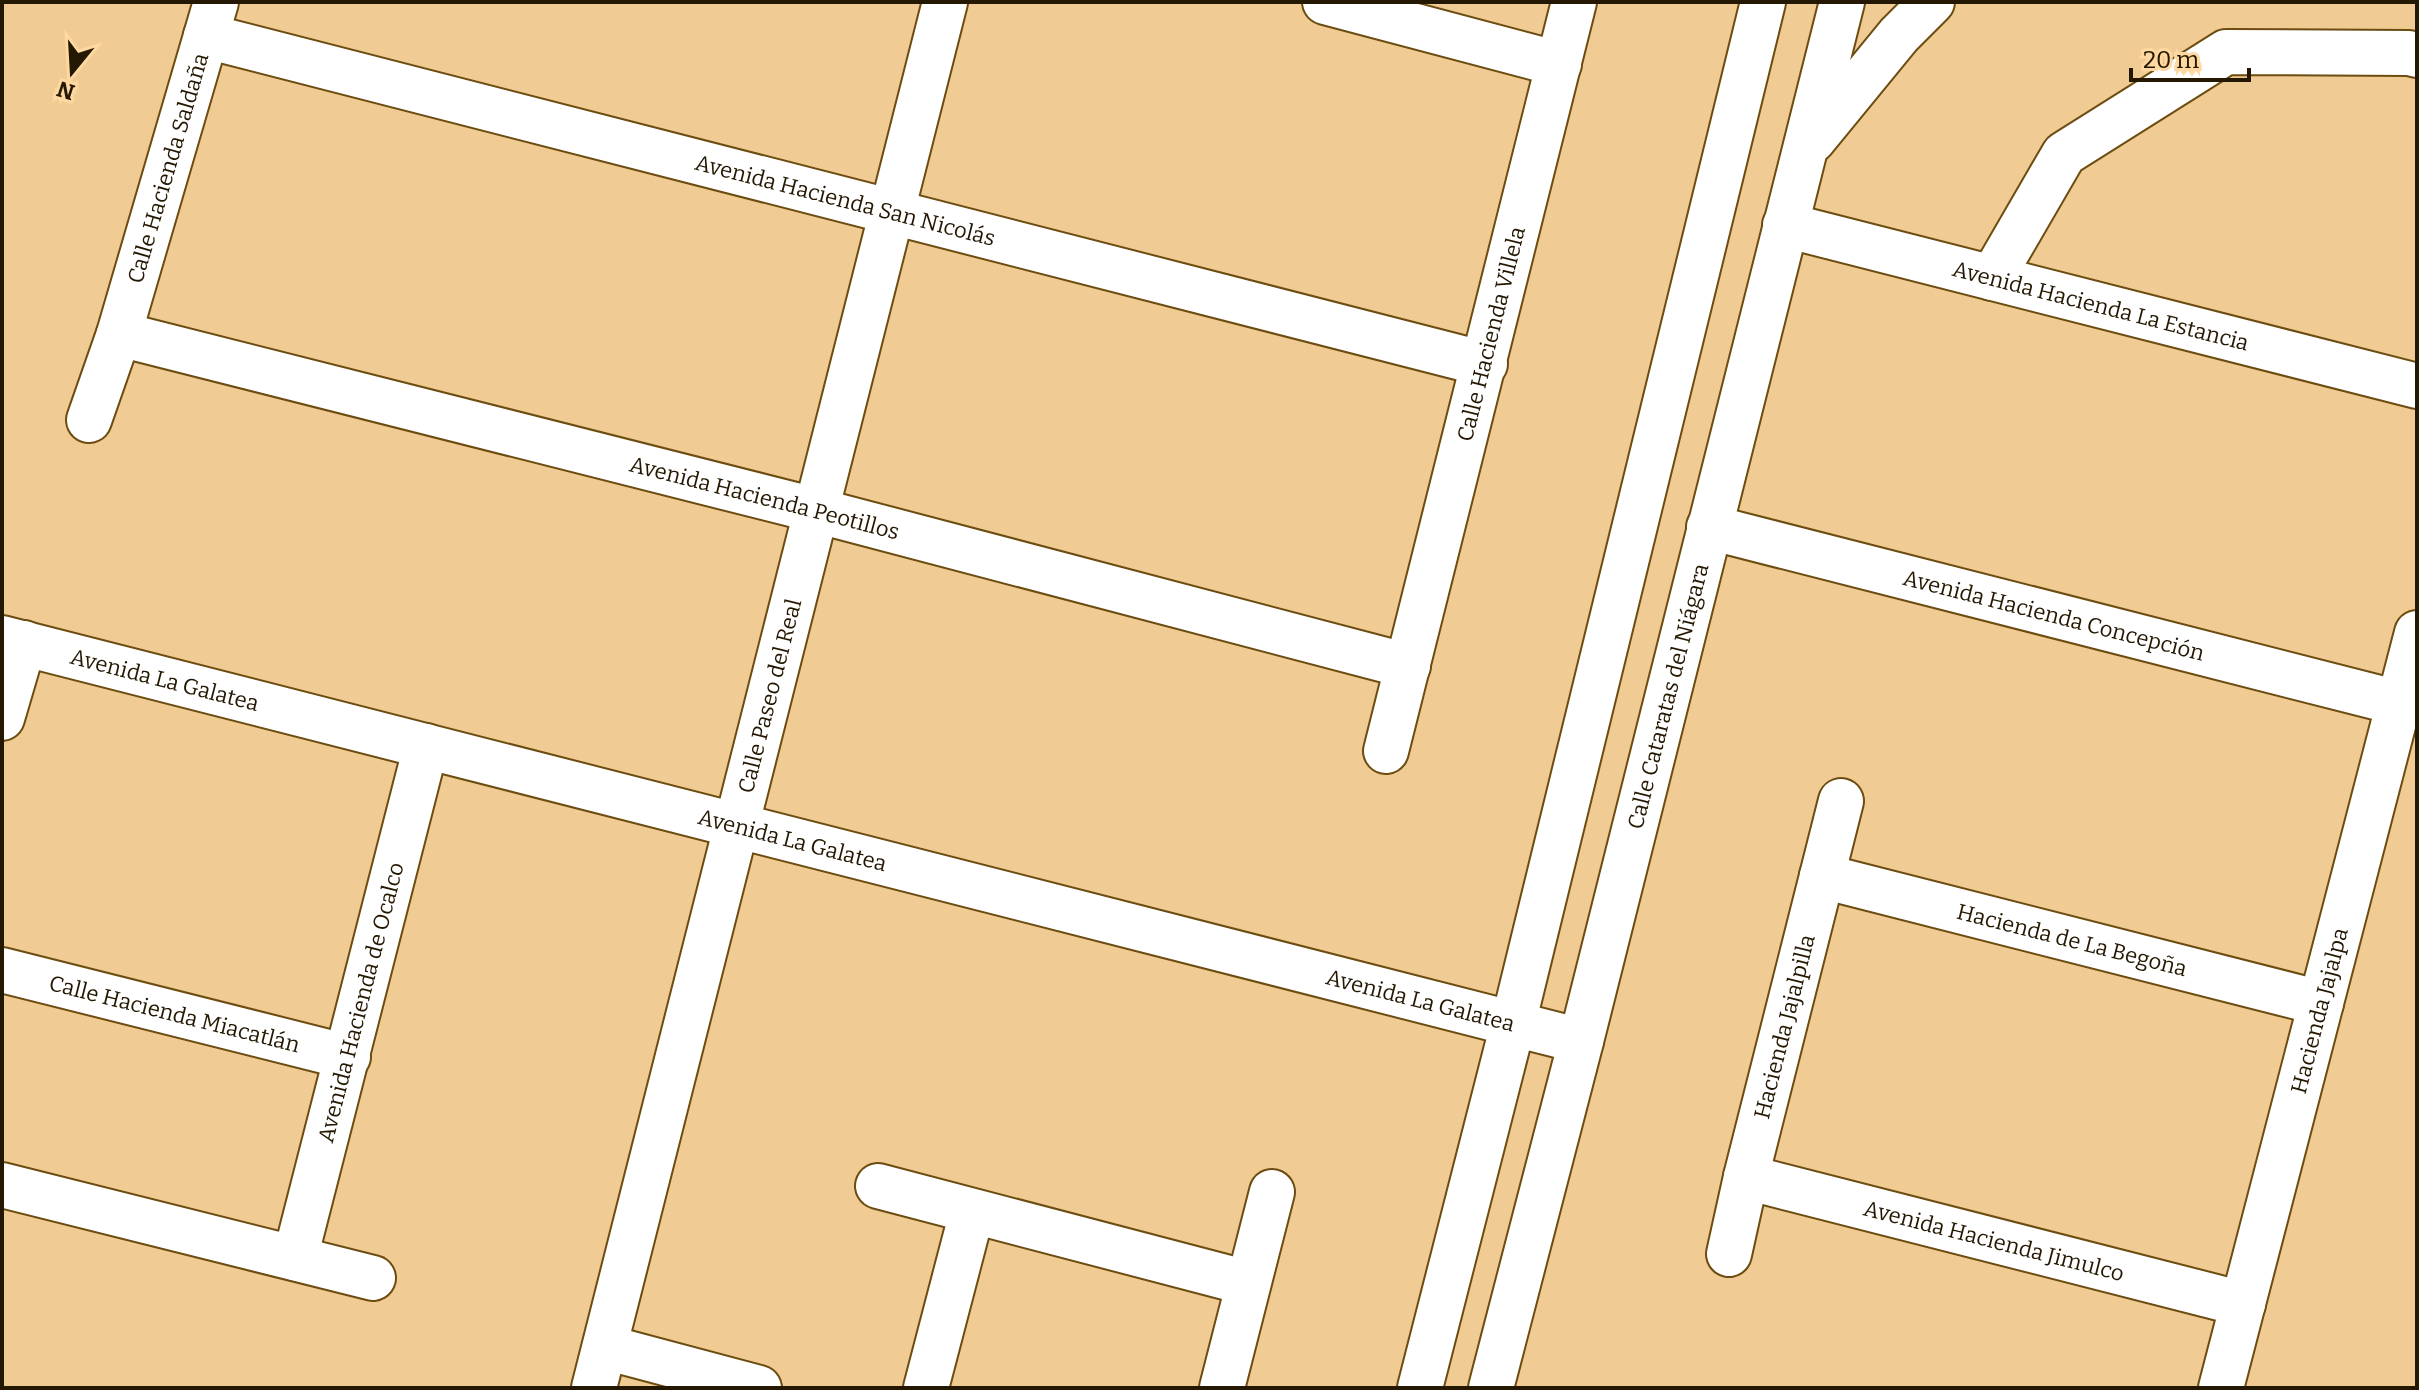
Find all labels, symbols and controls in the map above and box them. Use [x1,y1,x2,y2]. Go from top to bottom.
north arrow [32,32,112,112]
scale bar [2131,32,2249,82]
text: 20 m [2143,46,2199,74]
street label: Calle Hacienda Saldaña [122,50,214,287]
text: N [54,75,78,106]
street label: Avenida Hacienda San Nicolás [692,149,998,252]
street label: Calle Hacienda Villela [1451,224,1531,444]
street label: Avenida Hacienda La Estancia [1950,255,2252,357]
street label: Avenida Hacienda Peotillos [627,451,902,546]
street label: Calle Cataratas del Niágara [1622,561,1714,832]
street label: Avenida Hacienda Concepción [1900,564,2207,667]
street label: Calle Paseo del Real [732,596,807,796]
street label: Avenida La Galatea [67,643,262,717]
street label: Avenida La Galatea [695,803,890,877]
street label: Avenida Hacienda de Ocalco [312,859,410,1145]
street label: Hacienda de La Begoña [1954,898,2190,982]
street label: Hacienda Jajalpa [2285,925,2354,1096]
street label: Hacienda Jajalpilla [1748,932,1821,1122]
street label: Avenida La Galatea [1323,963,1518,1038]
street label: Calle Hacienda Miacatlán [46,969,303,1058]
street label: Avenida Hacienda Jimulco [1861,1195,2127,1287]

